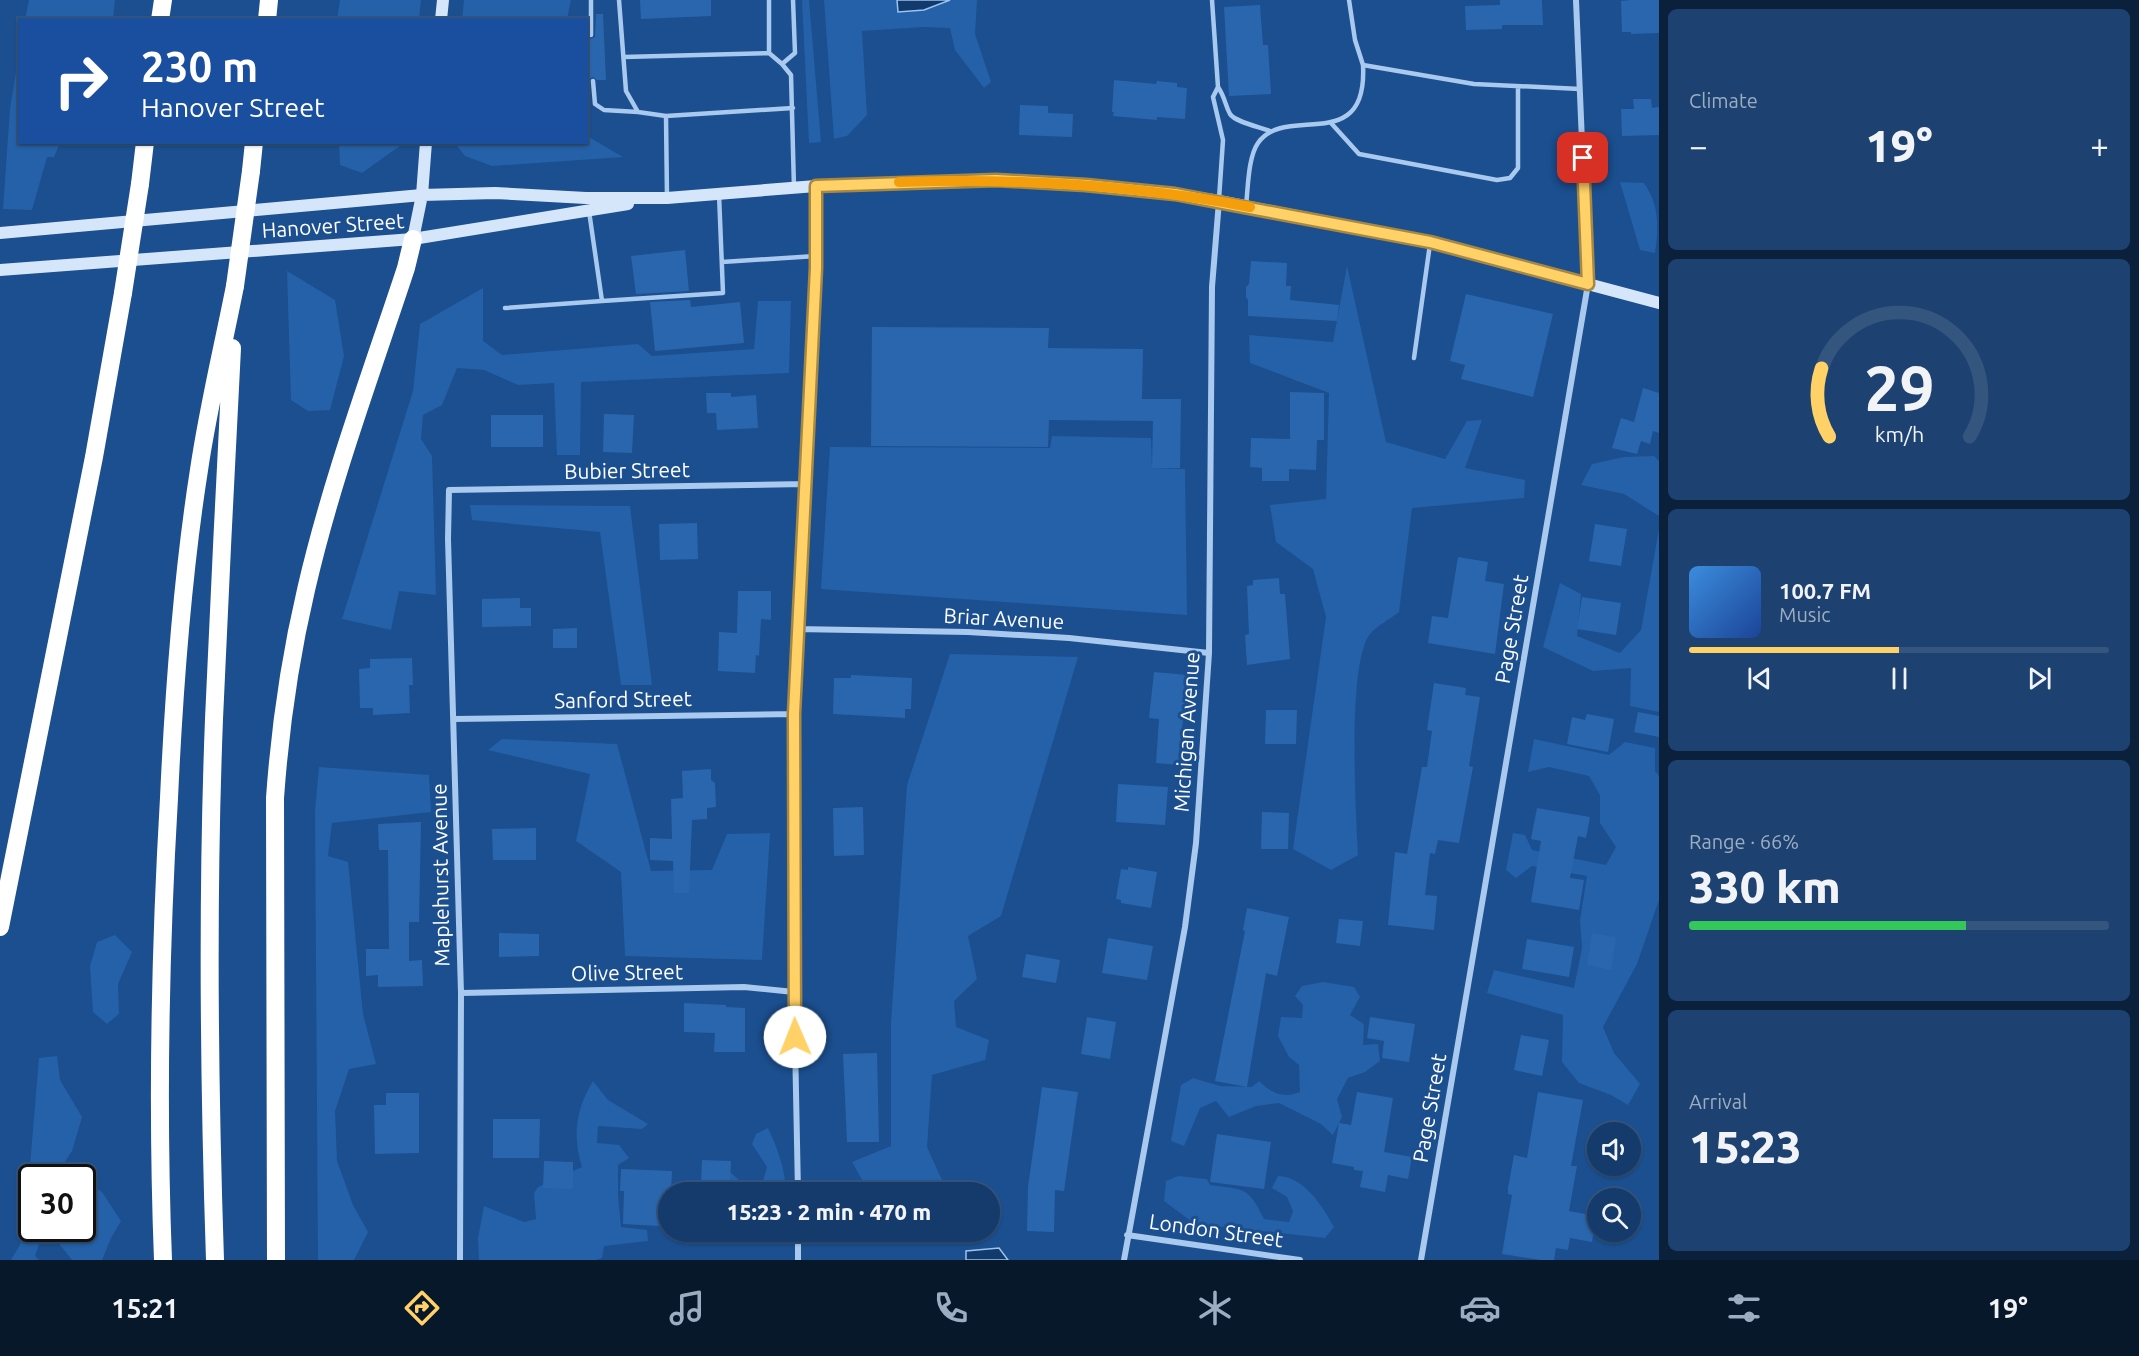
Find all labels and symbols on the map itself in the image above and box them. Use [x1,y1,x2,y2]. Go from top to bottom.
pin [1557,132,1608,183]
street label: Hanover Street [261,208,405,242]
street label: Bubier Street [564,457,690,483]
street label: Page Street [1490,572,1532,685]
street label: Briar Avenue [943,603,1065,633]
street label: Michigan Avenue [1168,651,1204,813]
street label: Sanford Street [554,686,692,712]
street label: Maplehurst Avenue [426,783,454,967]
street label: Olive Street [571,959,683,985]
position arrow [763,1005,827,1069]
street label: Page Street [1408,1051,1450,1164]
speed limit sign: 30 [18,1164,96,1242]
street label: London Street [1148,1209,1285,1251]

